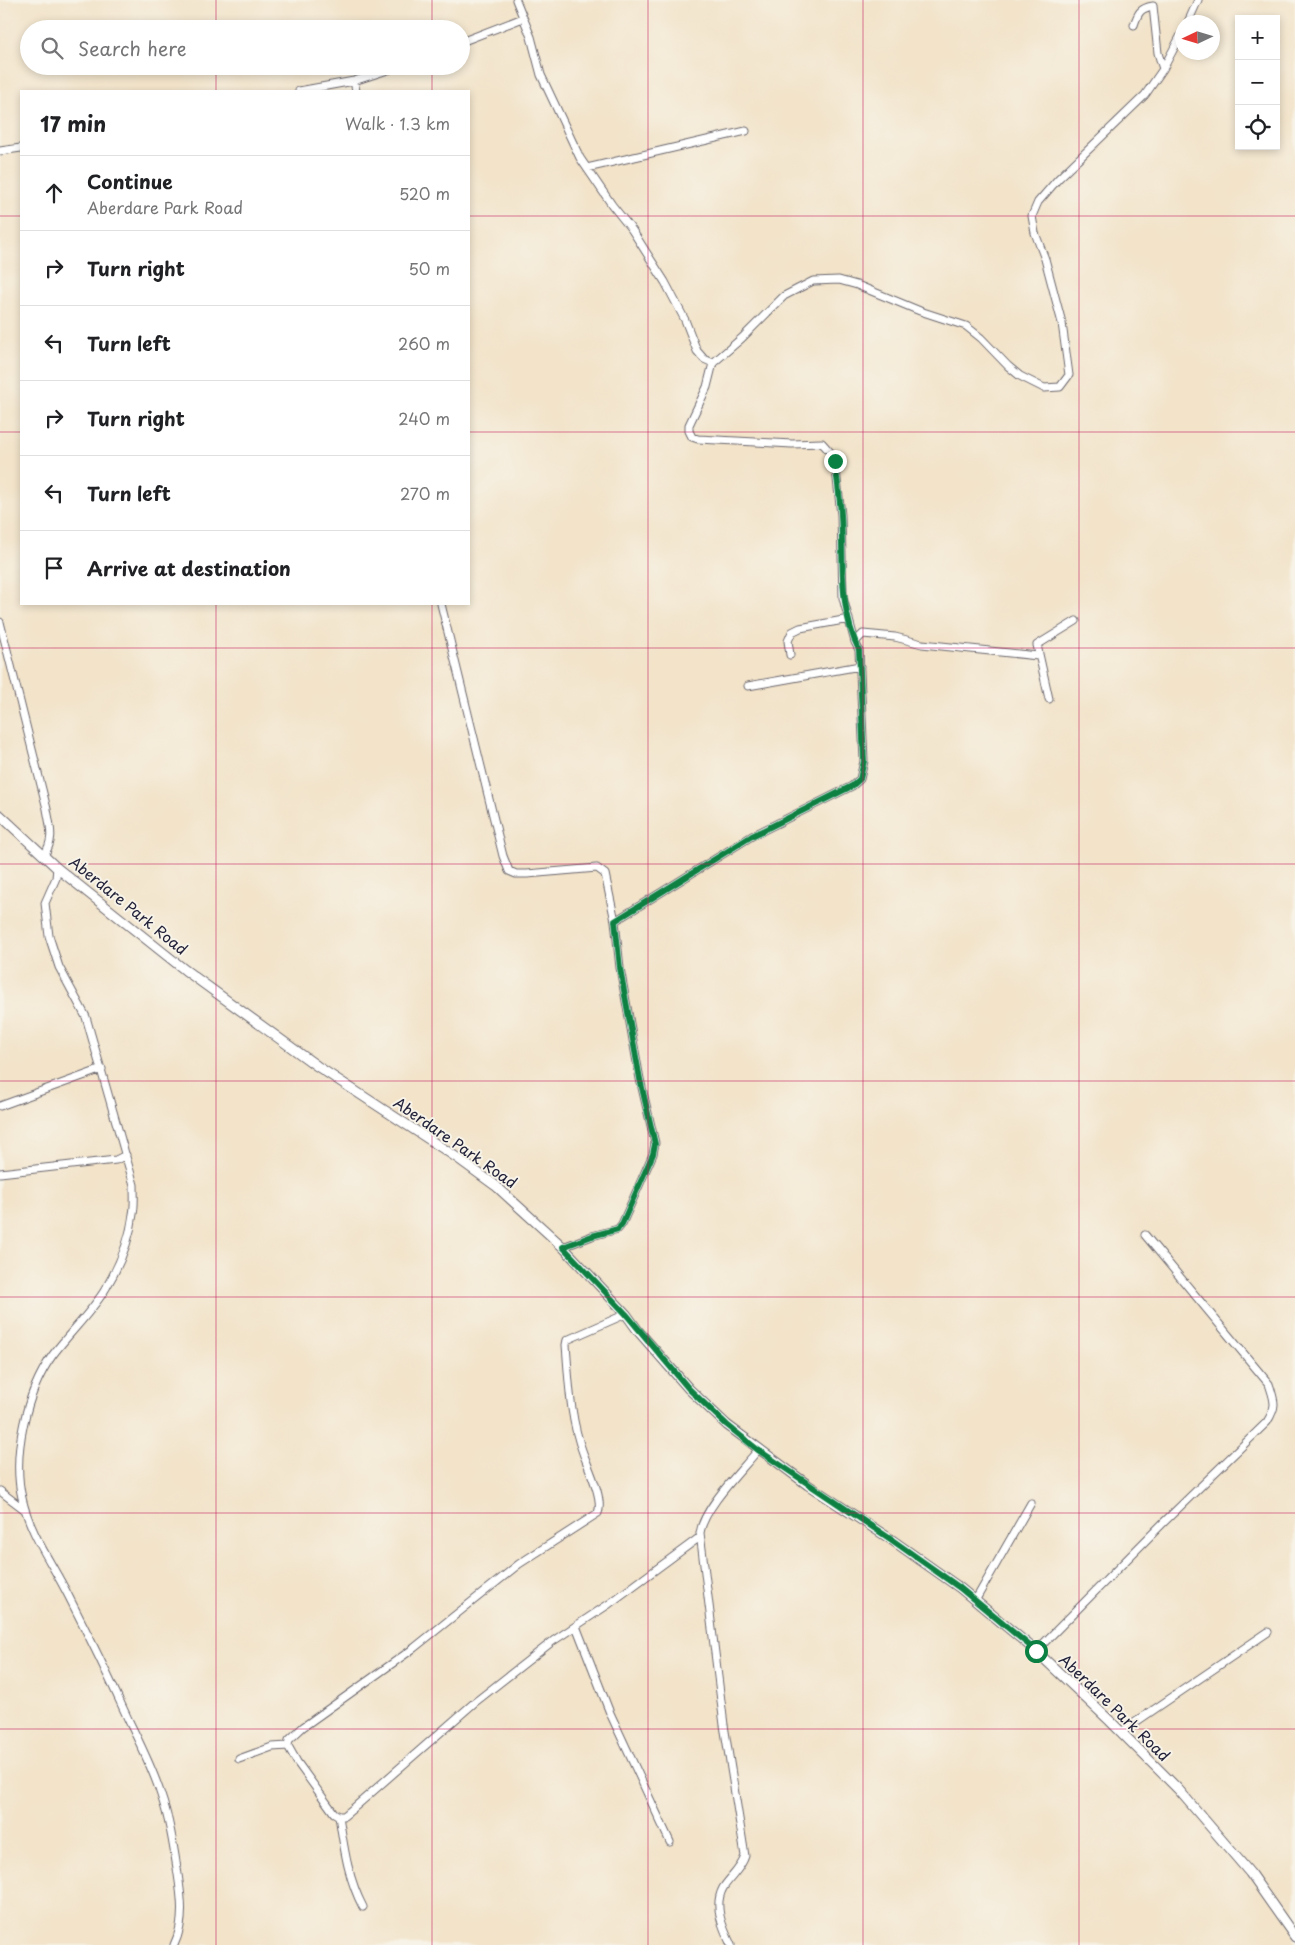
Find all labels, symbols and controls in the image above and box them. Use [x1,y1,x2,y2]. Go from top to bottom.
north arrow [1175,15,1220,60]
map controls [1235,15,1280,150]
button: + [1235,15,1280,60]
search box [20,20,470,75]
icon: search [38,34,66,62]
text: Search here [78,34,187,62]
button: − [1235,60,1280,105]
button: locate [1235,105,1280,150]
text: 17 min [40,107,106,139]
text: Walk · 1.3 km [345,111,450,135]
text: Continue [87,167,173,195]
icon: ahead [40,179,68,207]
text: 520 m [399,181,450,205]
text: Aberdare Park Road [87,195,243,219]
icon: right [40,254,68,282]
text: Turn right [87,254,185,282]
text: 50 m [409,256,450,280]
icon: left [40,329,68,357]
text: Turn left [87,329,171,357]
text: 260 m [398,331,450,355]
icon: right [40,404,68,432]
text: Turn right [87,404,185,432]
text: 240 m [398,406,450,430]
route end [824,450,847,473]
icon: left [40,479,68,507]
text: Turn left [87,479,171,507]
text: 270 m [400,481,450,505]
icon: arrive [40,554,68,582]
text: Arrive at destination [87,554,291,582]
street label: Aberdare Park Road [65,850,193,960]
street label: Aberdare Park Road [389,1090,522,1193]
route start [1025,1640,1048,1663]
street label: Aberdare Park Road [1054,1648,1176,1766]

